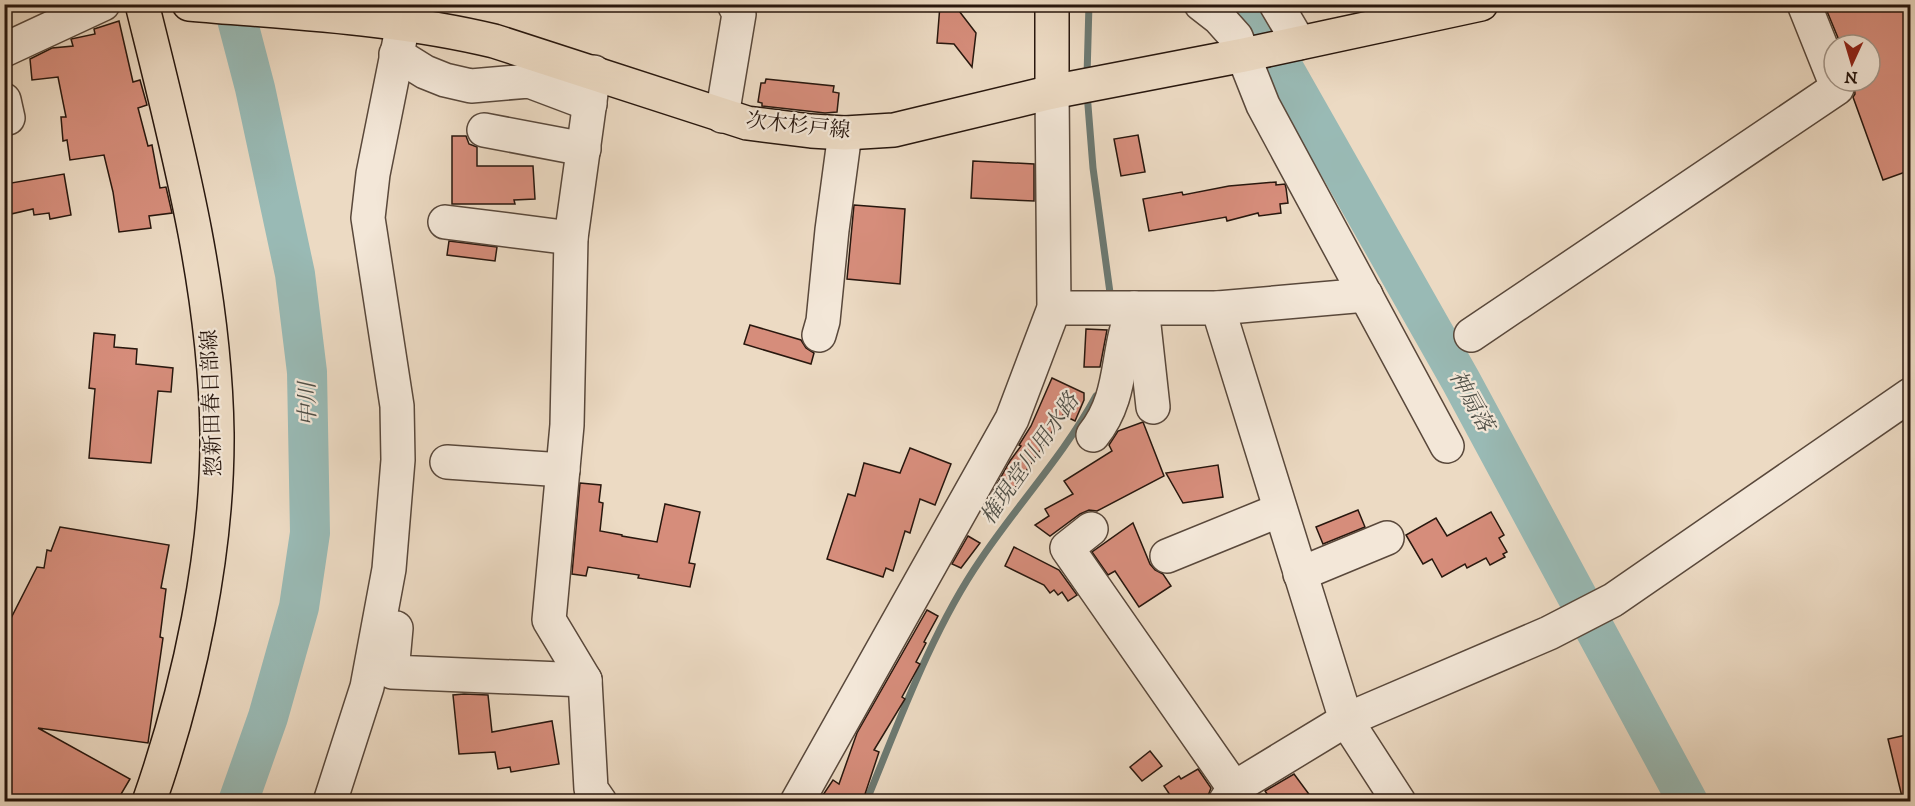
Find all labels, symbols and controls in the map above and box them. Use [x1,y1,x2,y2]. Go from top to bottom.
north arrow [1822,33,1882,93]
text: N [1844,67,1858,87]
street label: 次木杉戸線 [744,108,852,144]
street label: 惣新田春日部線 [196,329,228,477]
water label: 神扇落 [1443,366,1500,439]
water label: 中川 [294,380,322,426]
water label: 権現堂川用水路 [975,387,1086,530]

